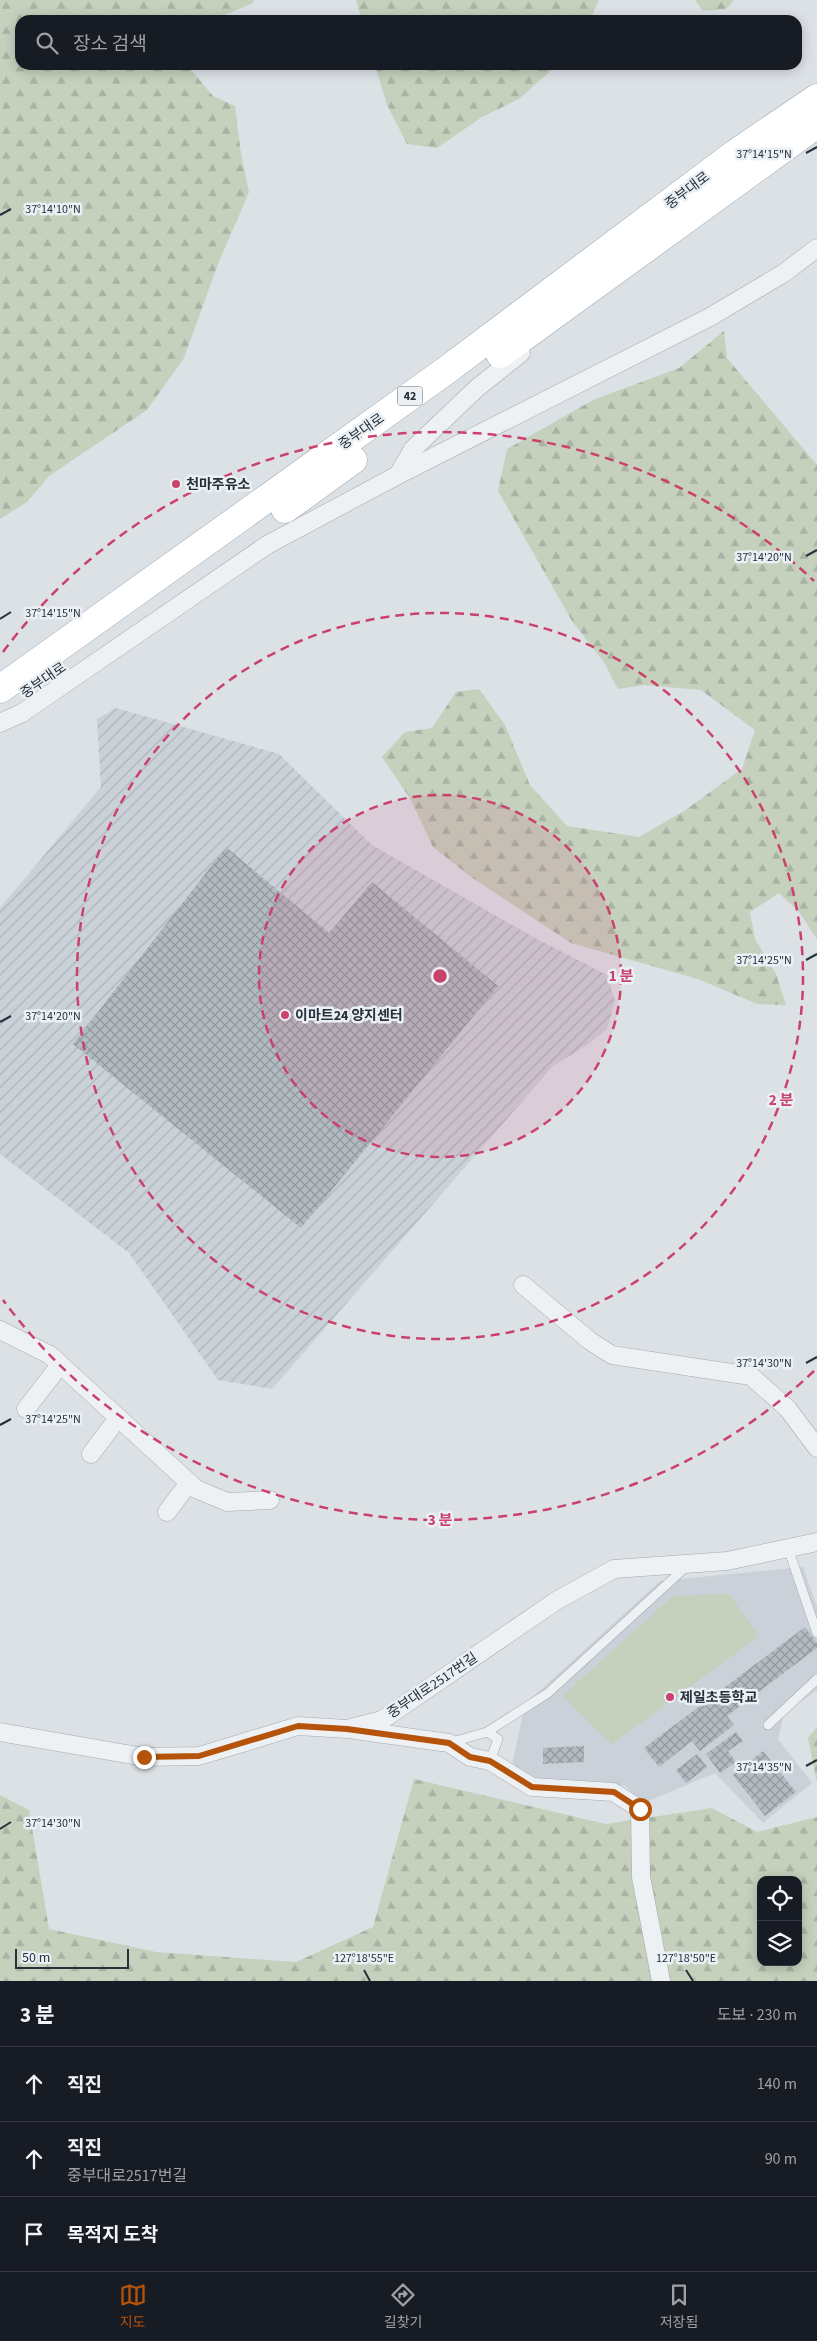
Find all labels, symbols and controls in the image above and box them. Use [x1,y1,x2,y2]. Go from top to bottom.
search box [15,15,802,70]
icon: search [33,29,61,57]
text: 장소 검색 [73,31,147,58]
text: 37°14'15"N [736,146,792,163]
street label: 중부대로 [661,167,714,214]
text: 37°14'10"N [25,201,81,218]
road number: 42 [398,386,422,406]
street label: 중부대로 [335,409,389,455]
place label: 천마주유소 [186,475,251,495]
marker: 천마주유소 [170,478,182,490]
text: 37°14'20"N [736,549,792,566]
text: 37°14'15"N [25,605,81,622]
street label: 중부대로 [17,658,71,704]
text: 37°14'25"N [736,952,792,969]
text: 1 분 [609,966,634,987]
centre of rings [431,967,449,985]
place label: 이마트24 양지센터 [295,1006,403,1026]
text: 37°14'20"N [25,1008,81,1025]
marker: 이마트24 양지센터 [279,1009,291,1021]
text: 2 분 [769,1090,794,1111]
text: 37°14'30"N [736,1355,792,1372]
text: 37°14'25"N [25,1411,81,1428]
text: 3 분 [428,1510,453,1531]
street label: 중부대로2517번길 [383,1648,482,1724]
place label: 제일초등학교 [680,1688,757,1708]
marker: 제일초등학교 [664,1691,676,1703]
route end [133,1746,156,1769]
text: 37°14'35"N [736,1759,792,1776]
route start [629,1798,652,1821]
text: 37°14'30"N [25,1815,81,1832]
map controls [757,1876,802,1966]
button: locate [757,1876,802,1921]
button: layers [757,1921,802,1966]
scale bar [15,1946,129,1969]
text: 50 m [22,1948,50,1968]
text: 127°18'55"E [334,1950,394,1967]
text: 127°18'50"E [656,1950,716,1967]
text: 3 분 [20,2000,55,2030]
text: 도보 · 230 m [717,2004,797,2026]
icon: ahead [20,2070,48,2098]
text: 직진 [67,2072,102,2099]
text: 140 m [757,2073,797,2095]
text: 직진 [67,2135,102,2162]
icon: ahead [20,2145,48,2173]
text: 90 m [765,2148,797,2170]
text: 중부대로2517번길 [67,2165,187,2187]
icon: arrive [20,2220,48,2248]
text: 목적지 도착 [67,2222,158,2249]
tab: 지도 [119,2281,147,2333]
tab: 길찾기 [384,2281,422,2333]
tab: 저장됨 [660,2281,698,2333]

